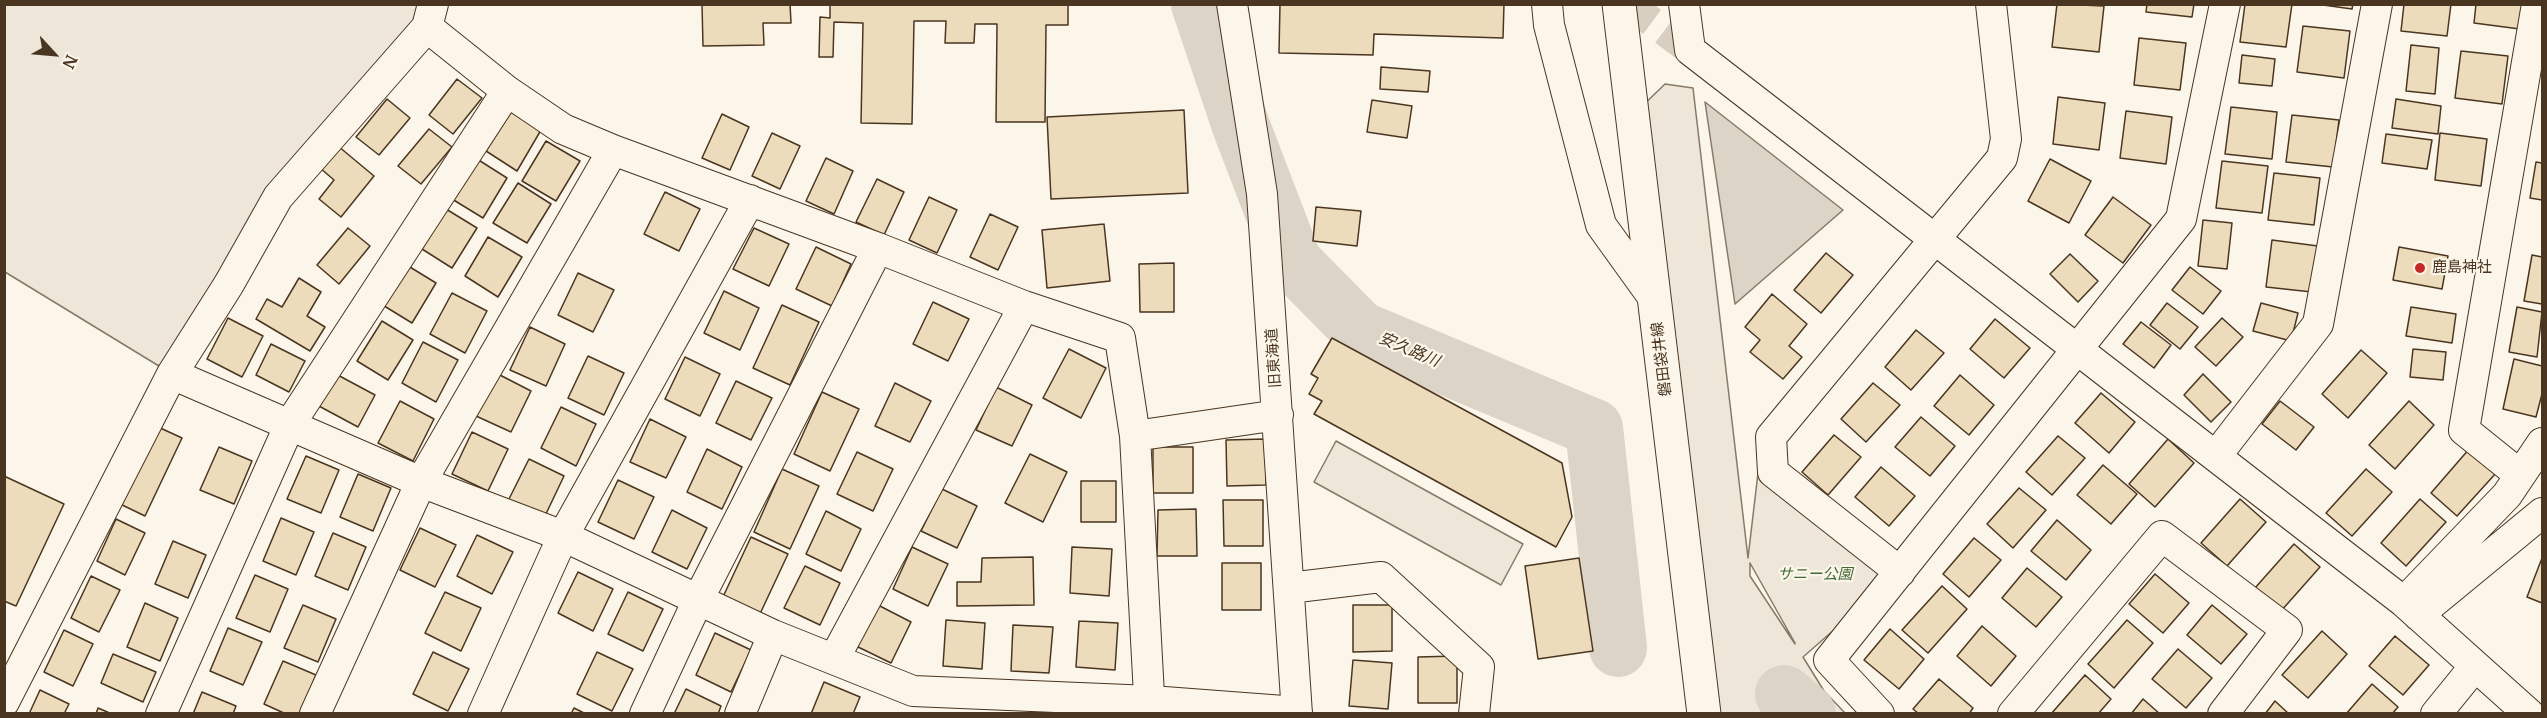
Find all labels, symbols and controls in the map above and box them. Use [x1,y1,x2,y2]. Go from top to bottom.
north arrow [24,24,84,84]
text: N [58,52,82,72]
place label: 鹿島神社 [2432,259,2492,277]
marker: 鹿島神社 [2413,261,2427,275]
street label: 磐田袋井線 [1648,321,1676,397]
street label: 旧東海道 [1263,327,1285,389]
water label: 安久路川 [1376,329,1442,371]
park label: サニー公園 [1778,566,1852,584]

